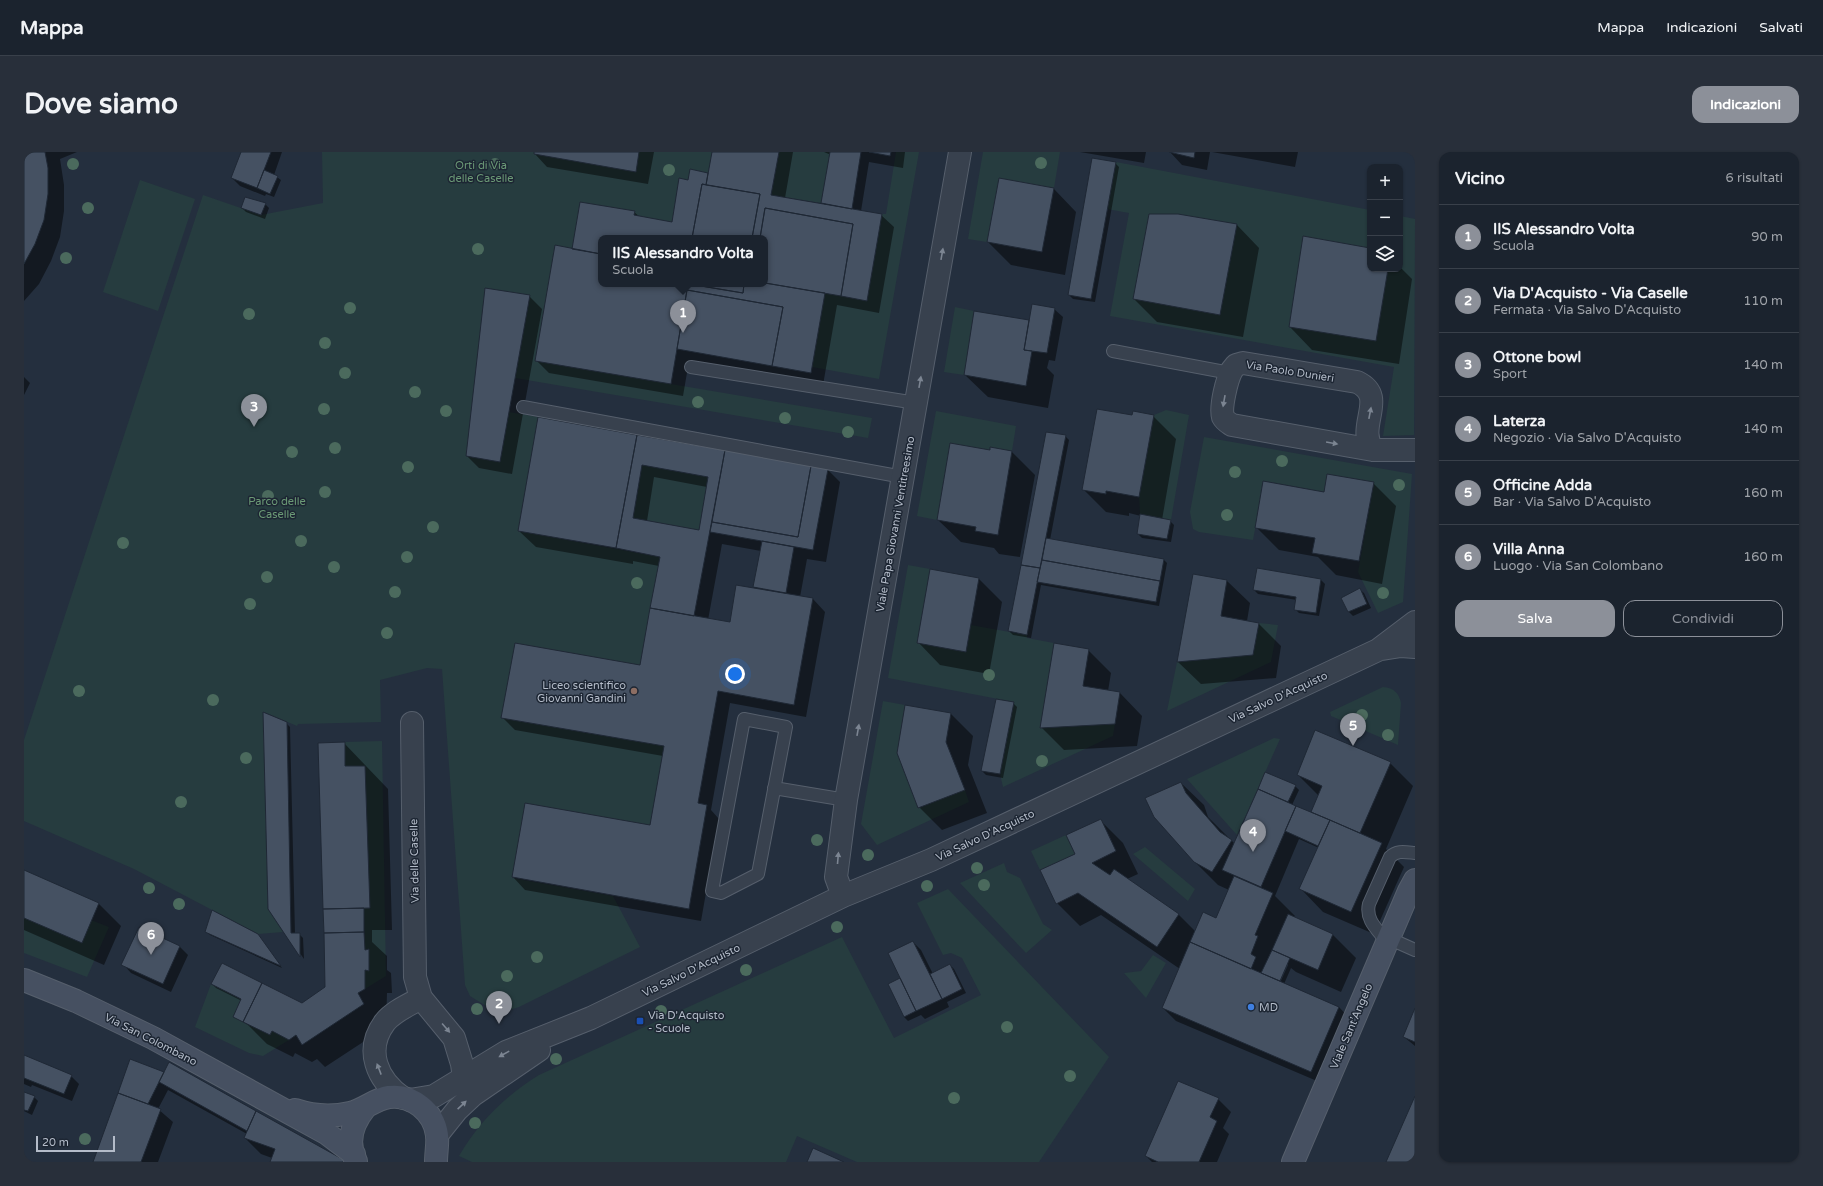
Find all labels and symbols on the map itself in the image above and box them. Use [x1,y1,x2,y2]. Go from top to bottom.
park label: Orti di Via delle Caselle [449,159,513,185]
one-way arrow [940,247,946,260]
pin: 1 [670,300,696,333]
street label: Via Paolo Dunieri [1245,358,1335,385]
one-way arrow [917,375,923,388]
pin: 3 [241,394,267,427]
one-way arrow [1221,395,1227,407]
one-way arrow [1367,407,1373,419]
street label: Viale Papa Giovanni Ventitreesimo [874,435,917,613]
one-way arrow [1326,440,1339,446]
park label: Parco delle Caselle [248,495,306,521]
your location [725,664,745,684]
street label: Via Salvo D'Acquisto [1227,669,1330,726]
place label: Liceo scientifico Giovanni Gandini [537,679,626,705]
marker: Liceo scientifico Giovanni Gandini [629,686,639,696]
pin: 5 [1340,713,1366,746]
one-way arrow [855,724,861,736]
street label: Via Salvo D'Acquisto [934,807,1037,864]
street label: Via delle Caselle [407,819,422,903]
pin: 4 [1240,819,1266,852]
one-way arrow [834,852,841,864]
pin: 6 [138,922,164,955]
street label: Via Salvo D'Acquisto [640,941,743,1000]
street label: Viale Sant’Angelo [1328,981,1375,1071]
pin: 2 [486,991,512,1024]
place label: MD [1259,1001,1278,1014]
marker: MD [1246,1002,1256,1012]
place label: Via D'Acquisto - Scuole [648,1009,725,1035]
street label: Via San Colombano [102,1010,199,1069]
marker: Via D'Acquisto - Scuole [635,1016,645,1026]
one-way arrow [441,1023,451,1033]
one-way arrow [498,1051,509,1058]
one-way arrow [375,1062,381,1074]
one-way arrow [457,1101,467,1110]
scale bar [36,1134,115,1153]

